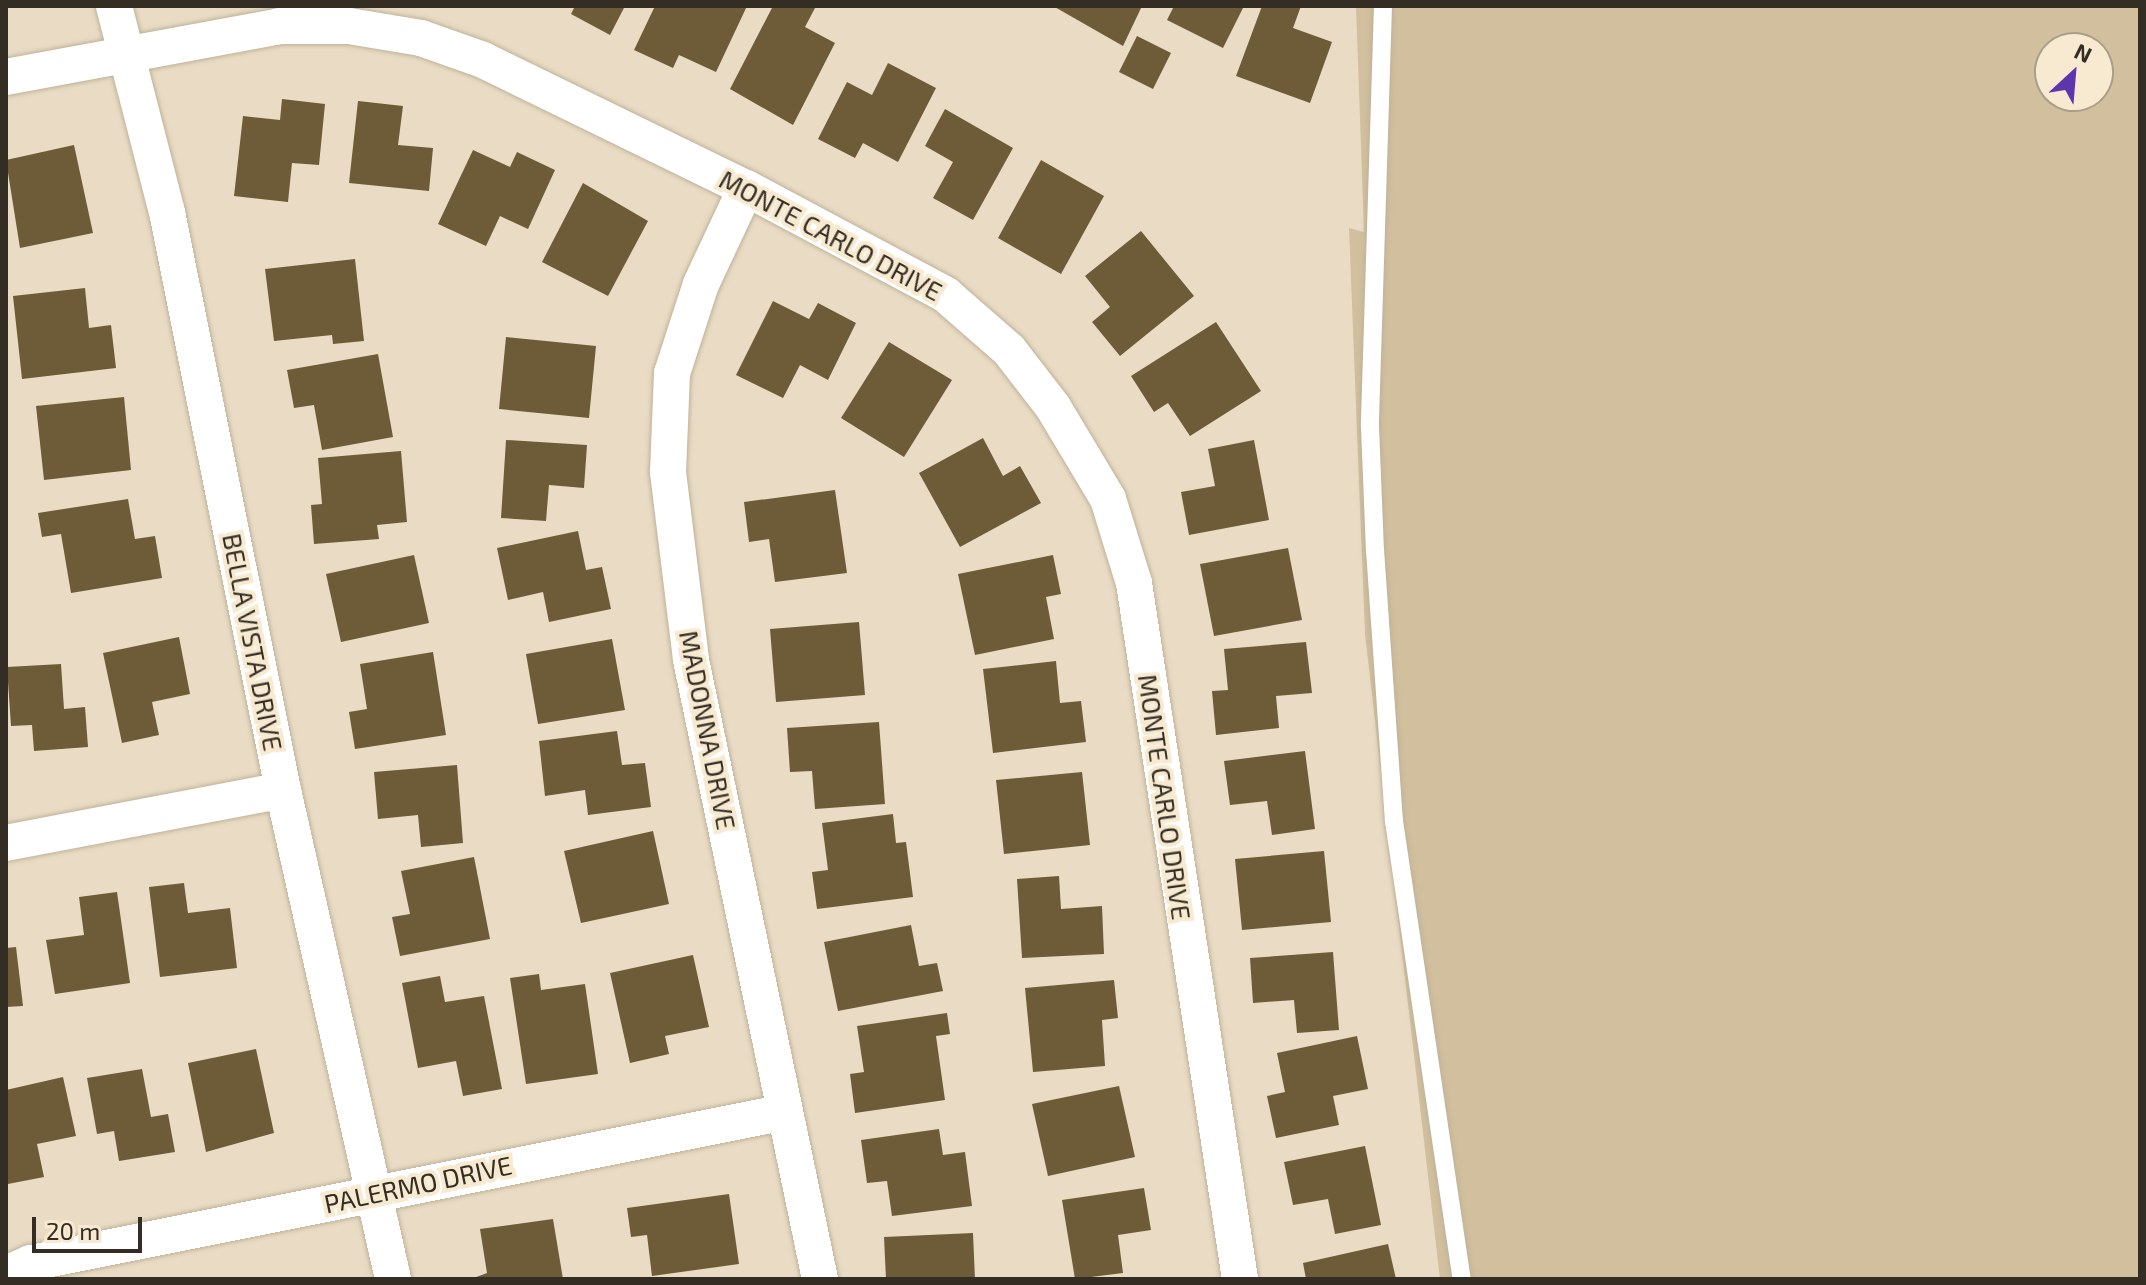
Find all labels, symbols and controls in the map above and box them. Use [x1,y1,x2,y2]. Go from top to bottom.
north arrow [2034,32,2114,112]
text: N [2071,37,2096,67]
street label: MONTE CARLO DRIVE [714,163,948,307]
street label: BELLA VISTA DRIVE [216,530,290,754]
street label: MADONNA DRIVE [673,627,743,833]
street label: MONTE CARLO DRIVE [1132,672,1198,922]
street label: PALERMO DRIVE [321,1149,515,1219]
scale bar [36,1201,146,1251]
text: 20 m [46,1216,100,1245]

